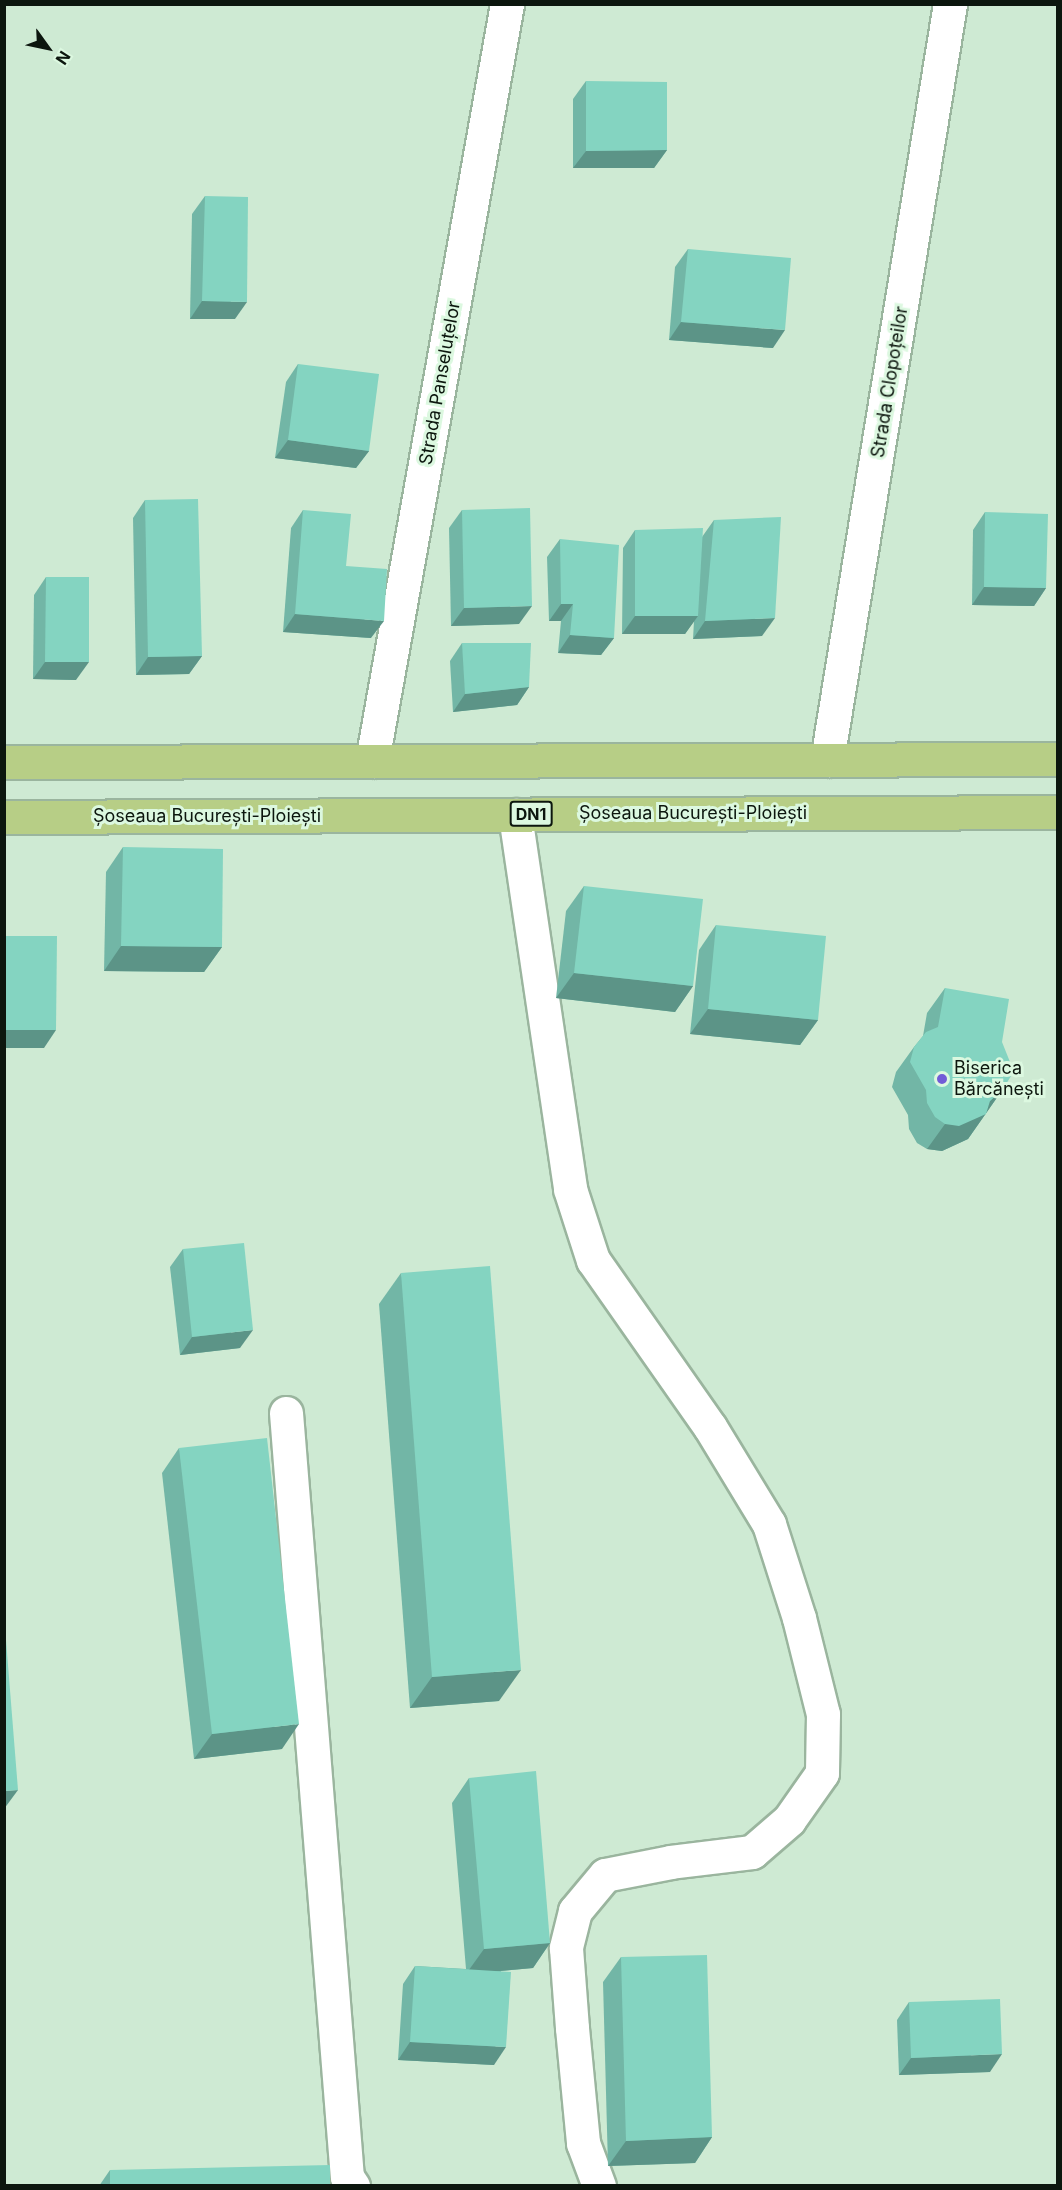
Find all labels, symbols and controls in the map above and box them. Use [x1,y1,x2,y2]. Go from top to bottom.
north arrow [18,18,78,78]
text: N [51,47,75,68]
street label: Strada Panseluțelor [415,299,465,467]
street label: Strada Clopoțeilor [867,305,913,459]
road number: DN1 [508,801,554,827]
street label: Șoseaua București-Ploiești [579,802,807,824]
street label: Șoseaua București-Ploiești [93,805,321,827]
place label: Biserica Bărcănești [954,1058,1044,1100]
marker: Biserica Bărcănești [935,1072,949,1086]

